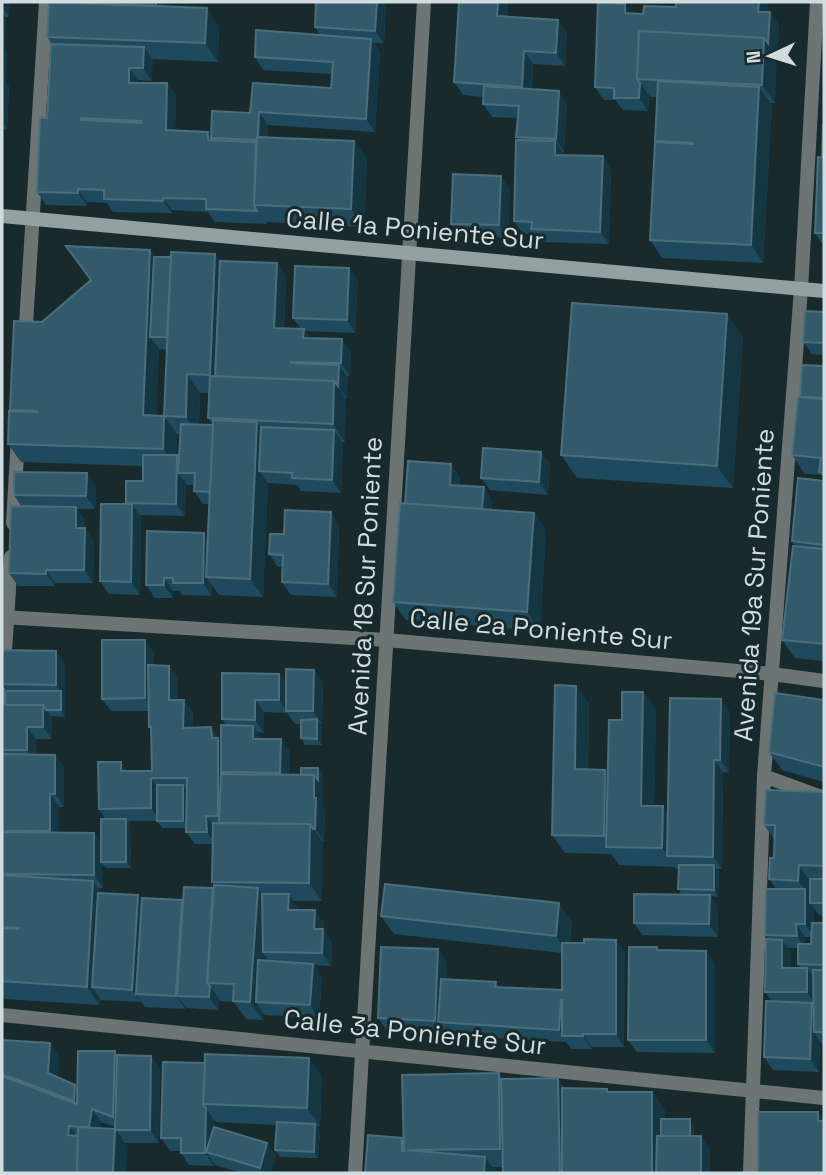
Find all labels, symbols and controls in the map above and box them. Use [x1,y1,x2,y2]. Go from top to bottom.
north arrow [735,21,805,91]
text: N [741,50,766,64]
street label: Calle 1a Poniente Sur [285,201,545,257]
street label: Avenida 19a Sur Poniente [726,427,782,743]
street label: Avenida 18 Sur Poniente [340,436,390,736]
street label: Calle 2a Poniente Sur [408,601,674,657]
street label: Calle 3a Poniente Sur [282,1001,548,1063]

